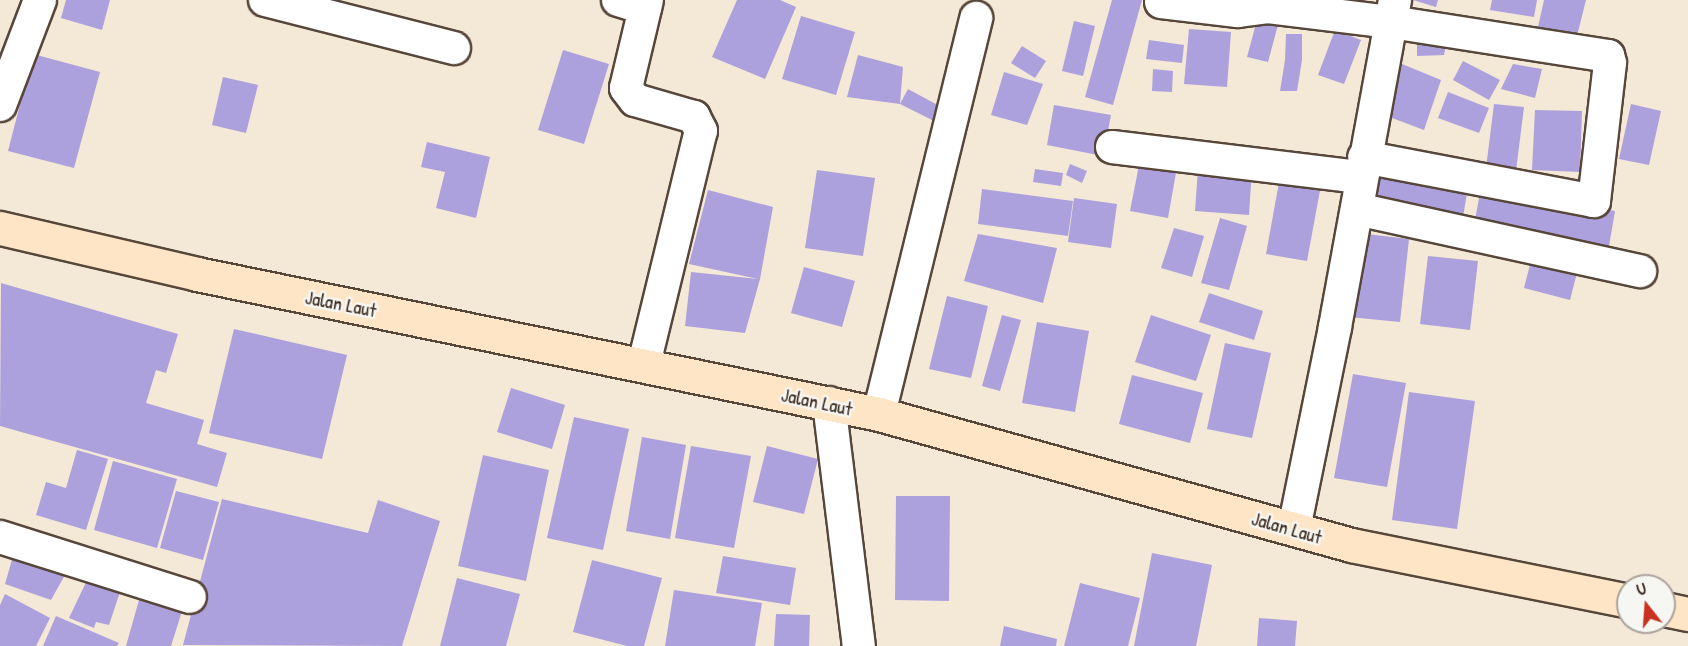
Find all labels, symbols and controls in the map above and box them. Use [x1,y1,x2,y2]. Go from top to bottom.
street label: Jalan Laut [303,284,379,322]
street label: Jalan Laut [779,382,855,420]
street label: Jalan Laut [1249,506,1325,548]
north arrow [1616,574,1676,634]
text: U [1634,577,1649,601]

